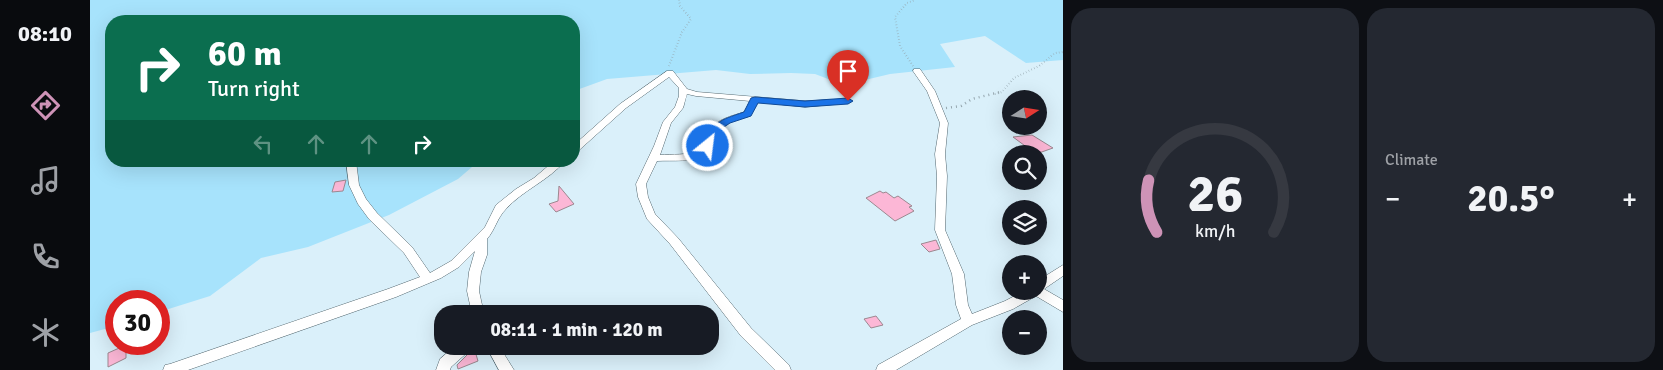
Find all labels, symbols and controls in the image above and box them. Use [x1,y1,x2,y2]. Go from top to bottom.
text: 08:10 [18,20,72,47]
text: 60 m [208,32,282,75]
icon: right [125,35,190,100]
pin [827,50,869,101]
icon: arrive [834,57,862,85]
text: Turn right [208,75,300,102]
icon: directions [28,88,63,123]
north arrow [1002,90,1048,135]
map controls [1002,90,1047,355]
position arrow [681,119,733,171]
icon: left [249,130,277,158]
icon: ahead [302,130,330,158]
icon: ahead [355,130,383,158]
icon: right [408,130,436,158]
button: search [1002,145,1047,190]
text: Climate [1385,150,1438,170]
text: 26 [1187,162,1243,226]
icon: music [28,163,63,198]
text: 20.5° [1467,175,1555,222]
text: − [1385,182,1400,216]
text: + [1622,182,1637,216]
button: layers [1002,200,1047,245]
text: km/h [1195,220,1235,242]
icon: phone [28,239,63,274]
button: + [1002,255,1047,300]
speed limit sign: 30 [105,290,170,355]
button: − [1002,310,1047,355]
icon: climate [28,315,63,350]
text: 08:11 · 1 min · 120 m [490,318,663,342]

